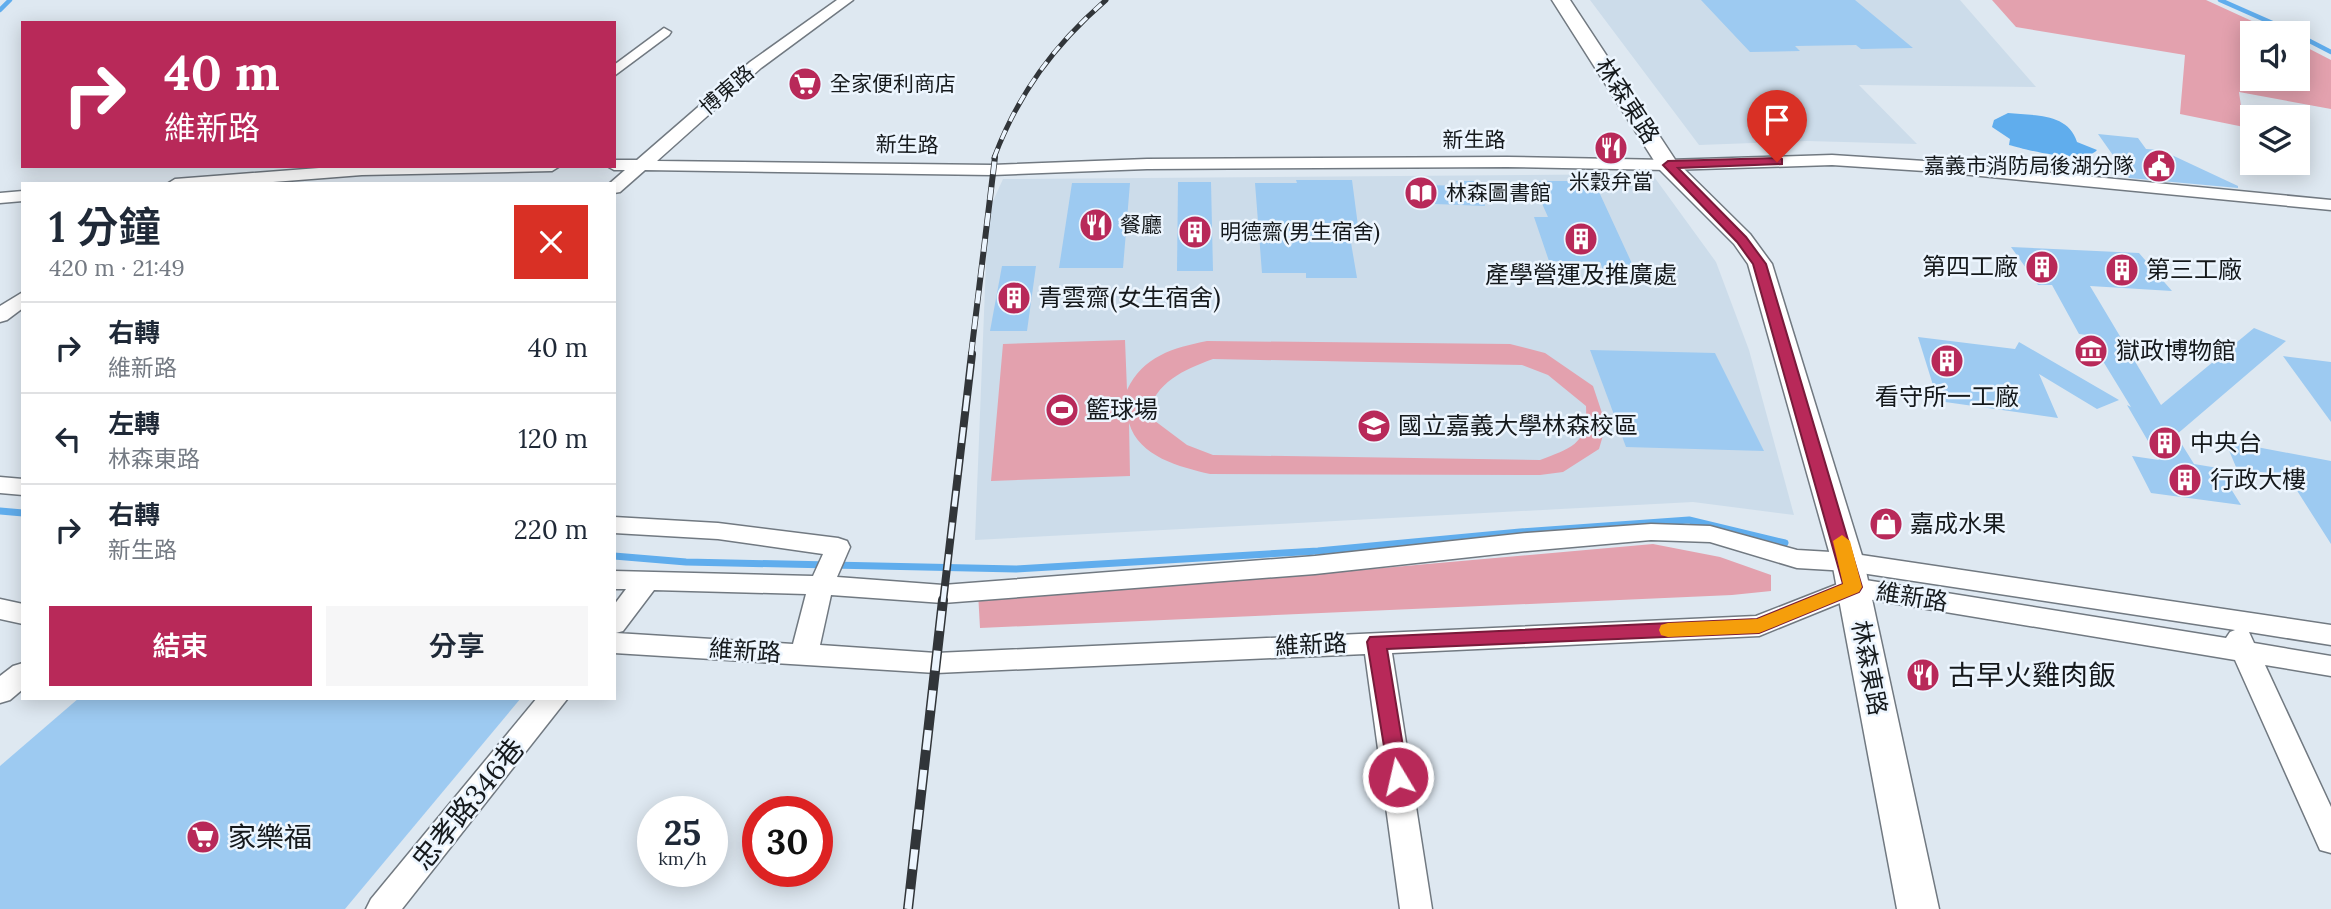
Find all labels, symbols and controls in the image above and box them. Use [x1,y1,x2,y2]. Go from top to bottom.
map controls [2240,21,2310,175]
button: sound [2240,21,2310,91]
text: 40 m [164,41,280,103]
icon: right [49,49,140,140]
street label: 林森東路 [1588,52,1667,149]
street label: 博東路 [694,59,759,120]
supermarket icon: 全家便利商店 [786,65,824,103]
place label: 全家便利商店 [830,70,956,97]
pin [1747,90,1807,162]
icon: arrive [1758,101,1796,139]
button: layers [2240,105,2310,175]
text: 維新路 [164,107,260,148]
street label: 新生路 [1443,126,1506,153]
restaurant icon: 米穀弁當 [1592,129,1630,167]
street label: 新生路 [875,130,939,159]
public building icon: 嘉義市消防局後湖分隊 [2140,147,2178,185]
place label: 嘉義市消防局後湖分隊 [1924,152,2134,179]
place label: 米穀弁當 [1569,168,1653,195]
library icon: 林森圖書館 [1402,174,1440,212]
place label: 林森圖書館 [1446,179,1551,206]
text: 1 分鐘 [49,200,161,254]
button: close [514,205,588,279]
restaurant icon: 餐廳 [1077,206,1115,244]
place label: 餐廳 [1120,211,1162,238]
building icon: 明德齋(男生宿舍) [1176,213,1214,251]
place label: 明德齋(男生宿舍) [1220,218,1380,245]
building icon: 產學營運及推廣處 [1562,220,1600,258]
building icon: 第四工廠 [2023,248,2061,286]
place label: 第四工廠 [1922,251,2018,282]
building icon: 第三工廠 [2103,251,2141,289]
text: 420 m · 21:49 [49,253,185,282]
place label: 第三工廠 [2146,254,2242,285]
place label: 產學營運及推廣處 [1485,259,1677,290]
building icon: 青雲齋(女生宿舍) [995,279,1033,317]
place label: 青雲齋(女生宿舍) [1038,282,1221,313]
text: 右轉 [108,316,160,349]
icon: right [49,329,87,367]
text: 40 m [528,331,588,364]
museum icon: 獄政博物館 [2072,332,2110,370]
place label: 獄政博物館 [2116,335,2236,366]
building icon: 看守所一工廠 [1928,342,1966,380]
text: 維新路 [108,353,177,382]
place label: 看守所一工廠 [1875,381,2019,412]
sports icon: 籃球場 [1043,391,1081,429]
place label: 籃球場 [1086,394,1158,425]
text: 左轉 [108,407,160,440]
school or university icon: 國立嘉義大學林森校區 [1355,407,1393,445]
place label: 國立嘉義大學林森校區 [1398,410,1638,441]
icon: left [49,420,87,458]
text: 120 m [518,422,588,455]
building icon: 中央台 [2146,424,2184,462]
place label: 中央台 [2190,427,2262,458]
text: 林森東路 [108,444,200,473]
building icon: 行政大樓 [2166,461,2204,499]
place label: 行政大樓 [2210,464,2306,495]
text: 右轉 [108,498,160,531]
shop icon: 嘉成水果 [1867,505,1905,543]
place label: 嘉成水果 [1910,508,2006,539]
icon: right [49,511,87,549]
text: 220 m [514,513,588,546]
text: 新生路 [108,535,177,564]
street label: 維新路 [1874,576,1950,617]
button: 結束 [49,606,312,686]
button: 分享 [326,606,588,686]
street label: 林森東路 [1845,618,1894,718]
street label: 維新路 [1274,627,1348,662]
street label: 維新路 [708,633,782,668]
restaurant icon: 古早火雞肉飯 [1904,656,1942,694]
place label: 古早火雞肉飯 [1948,657,2116,693]
street label: 忠孝路346巷 [404,731,532,877]
position arrow [1361,740,1435,814]
speed limit sign: 30 [742,796,833,887]
text: 25 [664,810,701,855]
supermarket icon: 家樂福 [184,818,222,856]
place label: 家樂福 [228,819,312,855]
text: km/h [658,847,707,870]

